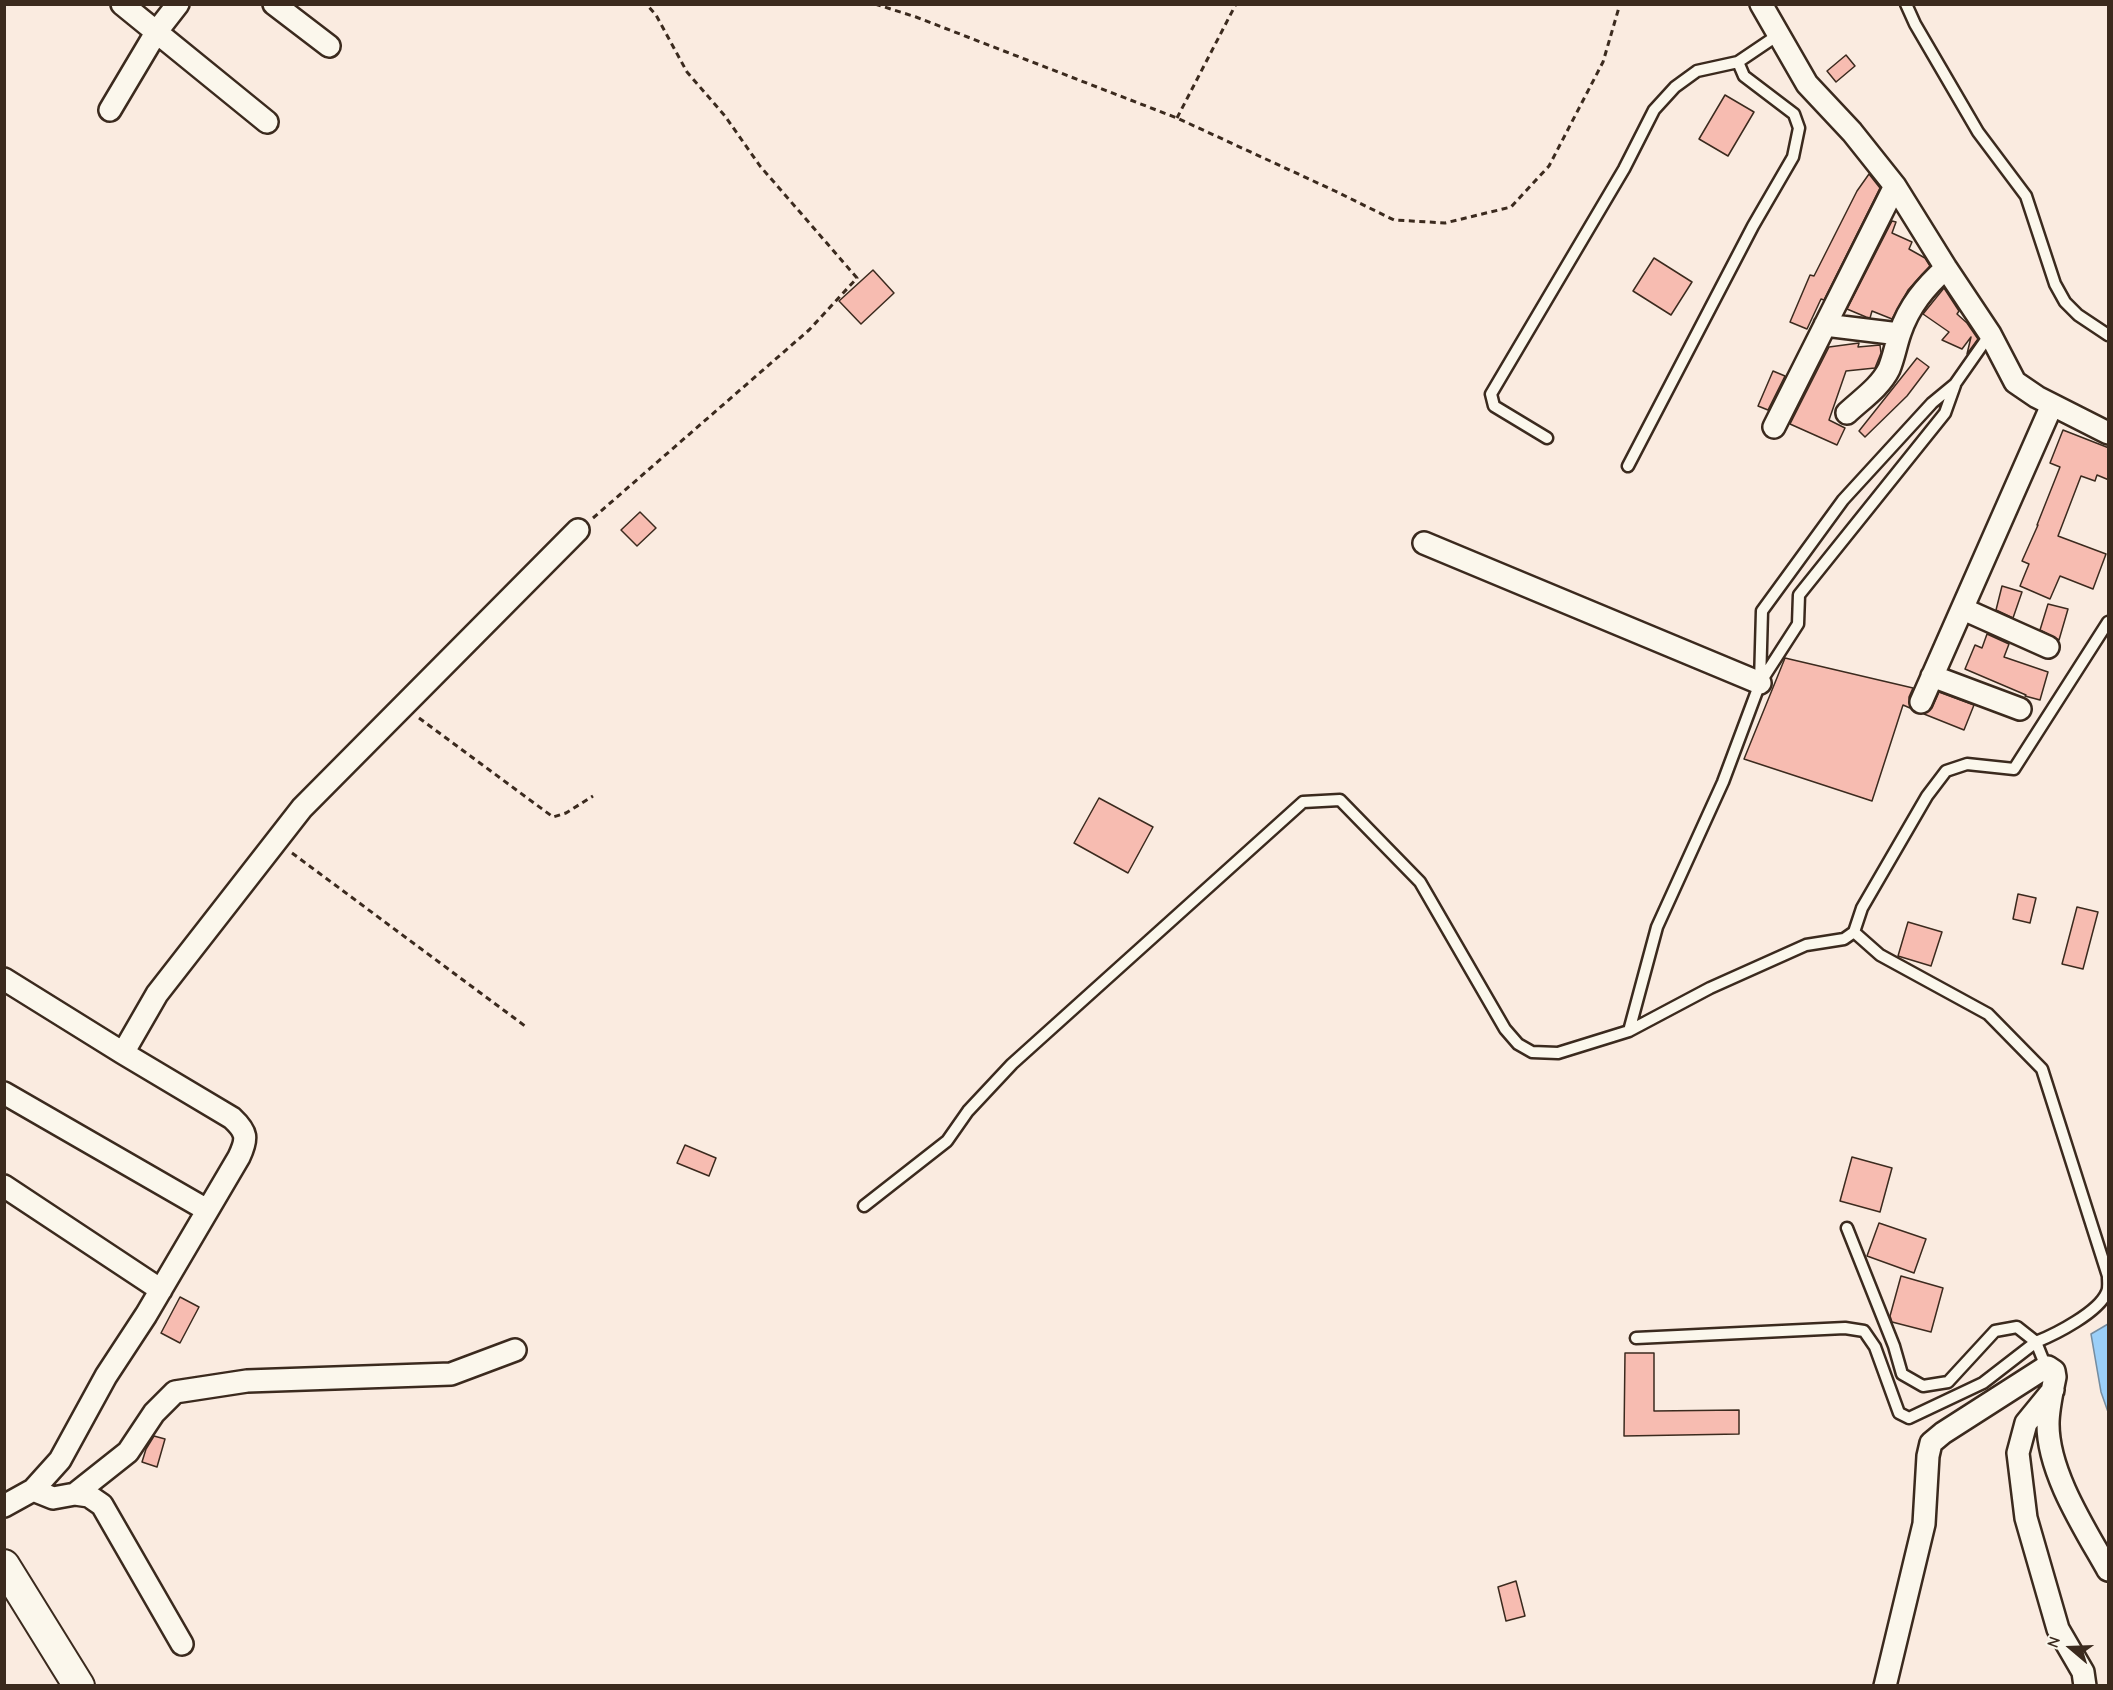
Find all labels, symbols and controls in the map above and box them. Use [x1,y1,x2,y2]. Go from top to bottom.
north arrow [2041,1618,2101,1678]
text: N [2044,1634,2064,1650]

